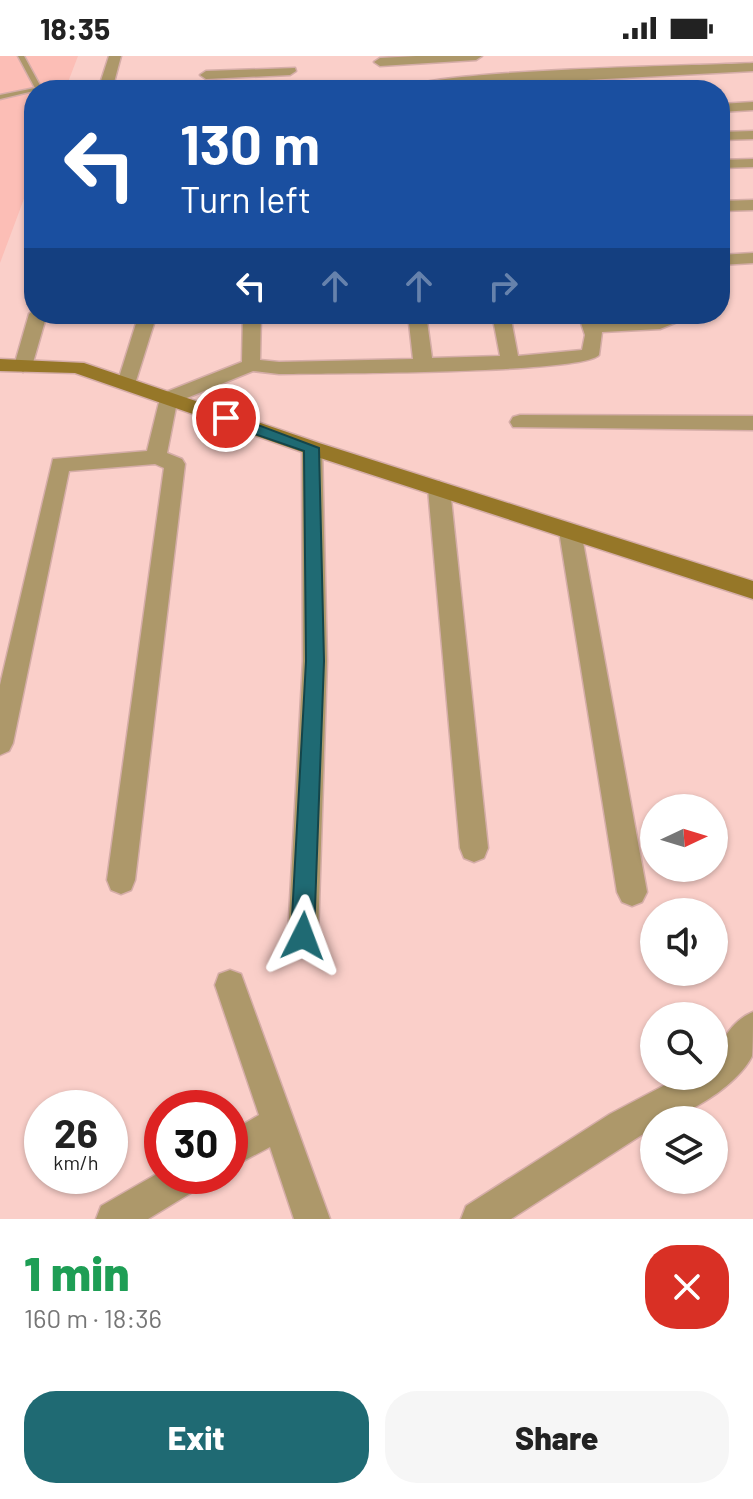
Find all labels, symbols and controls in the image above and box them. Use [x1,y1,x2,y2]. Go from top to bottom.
text: 18:35 [40,10,110,46]
text: 130 m [180,109,320,176]
icon: left [48,112,152,216]
text: Turn left [180,177,311,220]
icon: left [229,264,273,308]
icon: ahead [313,264,357,308]
icon: ahead [397,264,441,308]
icon: right [481,264,525,308]
pin [192,384,260,452]
icon: arrive [204,396,248,440]
north arrow [640,794,728,882]
map controls [640,794,728,1194]
position arrow [261,894,345,978]
button: sound [640,898,728,986]
button: search [640,1002,728,1090]
speed limit sign: 30 [144,1090,248,1194]
button: layers [640,1106,728,1194]
text: 26 [54,1108,98,1156]
text: km/h [53,1150,99,1174]
text: 1 min [24,1243,130,1301]
button: close [645,1245,729,1329]
text: 160 m · 18:36 [24,1302,162,1333]
button: Exit [24,1391,369,1483]
button: Share [385,1391,729,1483]

